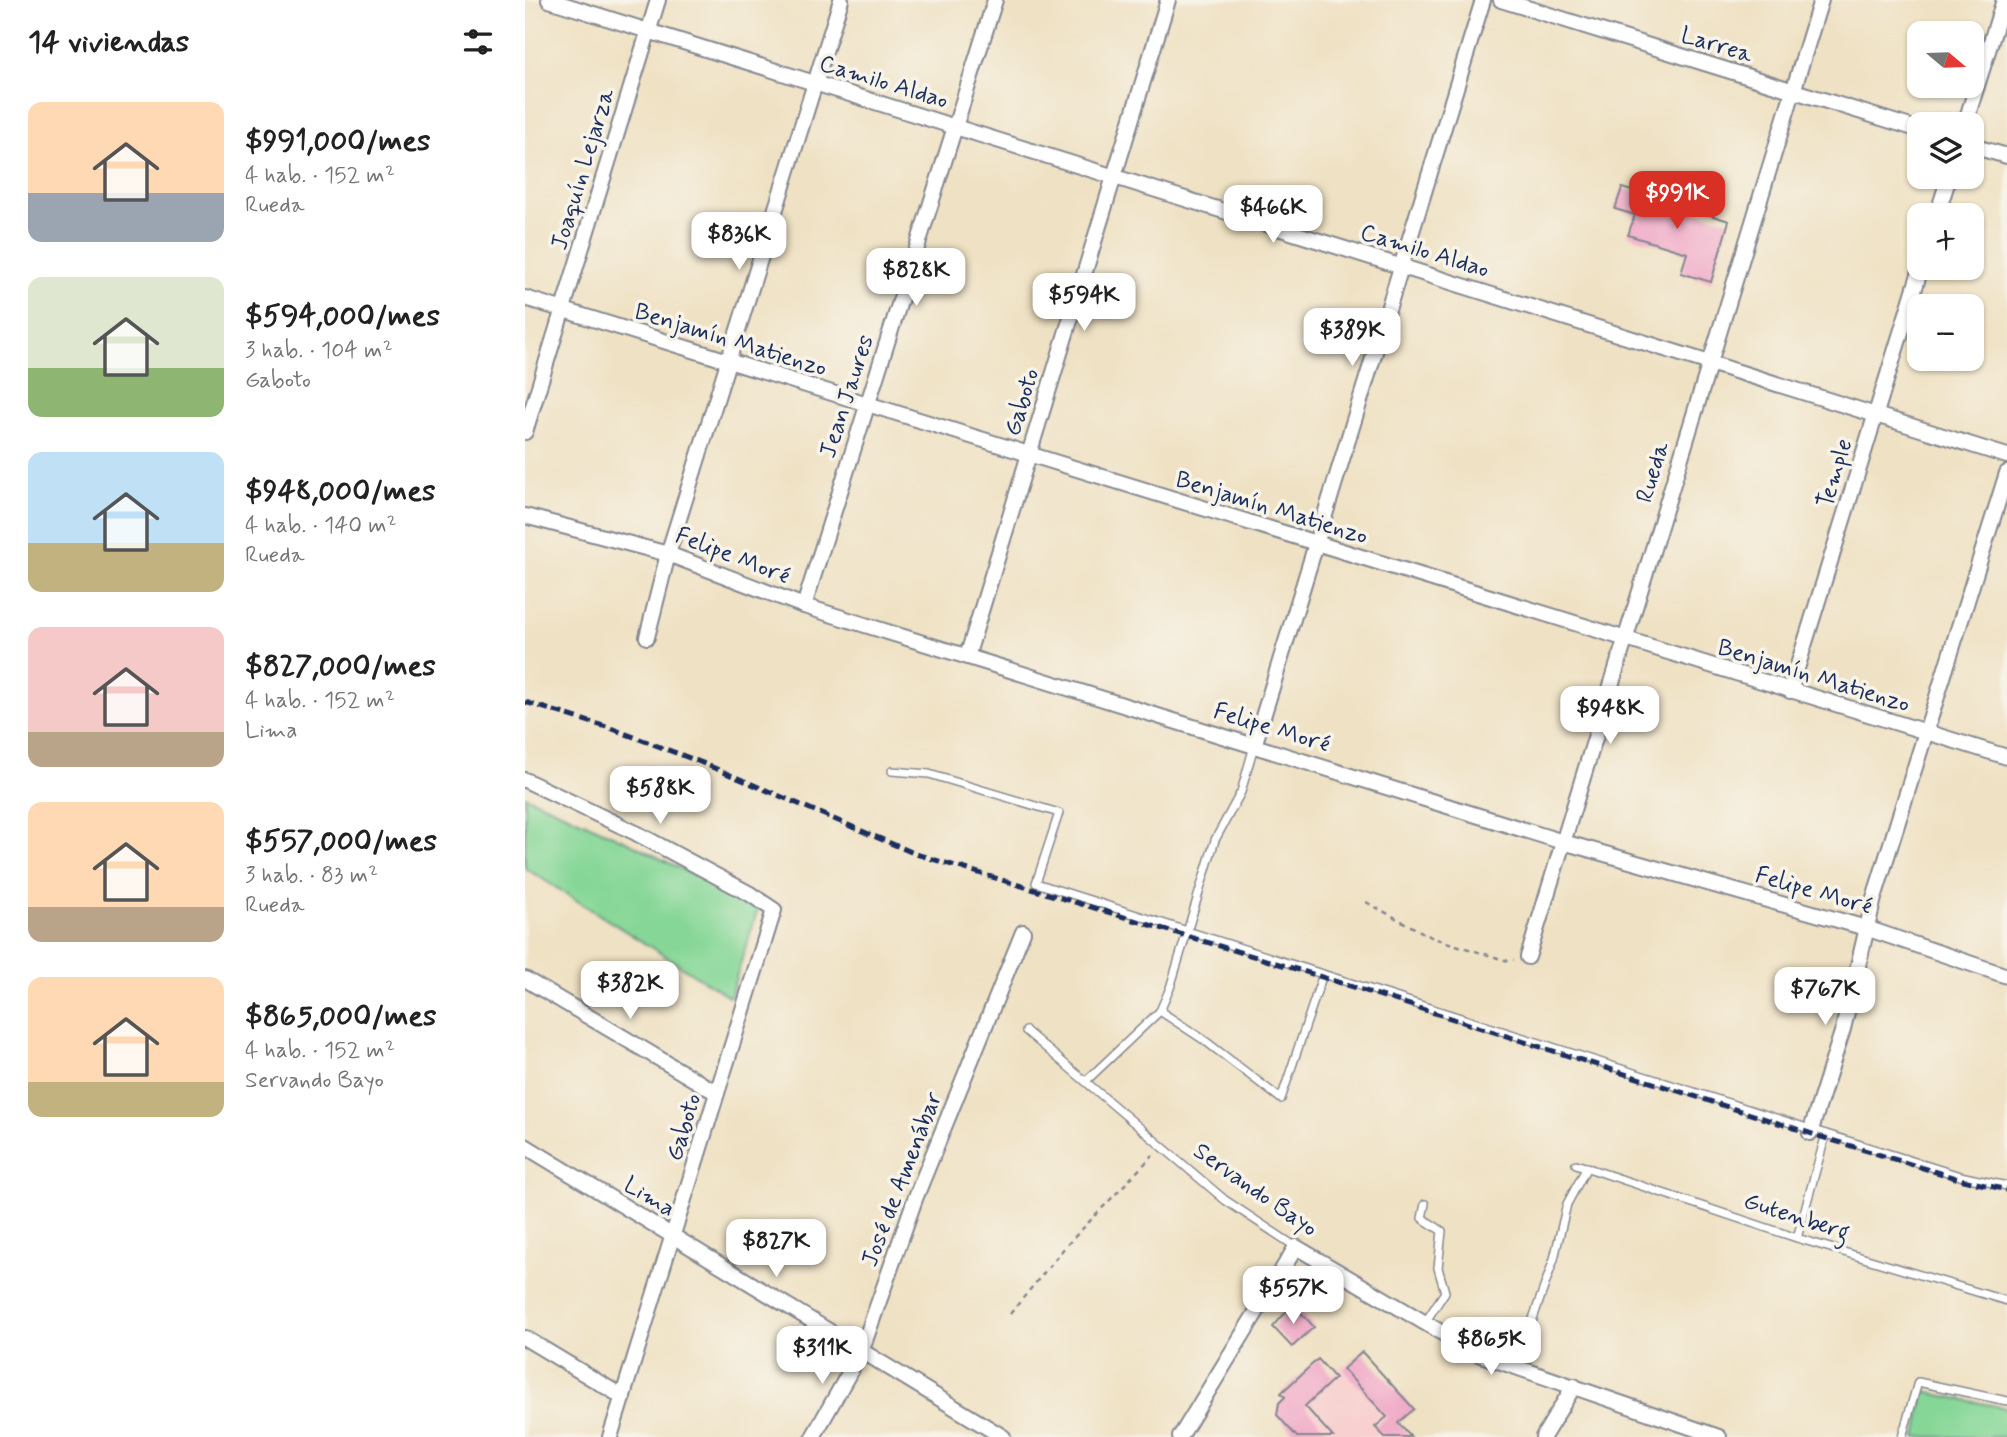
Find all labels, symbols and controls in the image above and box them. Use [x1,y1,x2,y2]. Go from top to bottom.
street label: Larrea [1677,20,1757,71]
north arrow [1907,21,1985,98]
map controls [1907,21,1984,371]
text: 14 viviendas [28,23,189,62]
icon: filters [459,23,497,61]
street label: Camilo Aldao [815,48,952,117]
street label: Joaquín Lejarza [544,85,623,254]
button: layers [1907,112,1984,189]
text: $991,000/mes [245,122,431,161]
icon: home [84,130,168,214]
text: 4 hab. · 152 m² [245,161,395,191]
pin: $991K [1628,172,1726,231]
text: $991K [1645,179,1709,209]
pin: $466K [1224,186,1322,245]
text: Rueda [245,191,305,221]
text: $466K [1240,193,1306,223]
button: + [1907,203,1984,280]
pin: $836K [690,212,788,272]
street label: Camilo Aldao [1356,217,1493,286]
text: $836K [707,220,771,250]
pin: $828K [867,248,965,308]
text: $828K [882,256,950,286]
pin: $594K [1035,274,1133,333]
text: $594K [1049,281,1119,311]
button: − [1907,294,1984,371]
street label: Benjamín Matienzo [631,296,831,384]
text: $594,000/mes [245,297,440,336]
icon: home [84,305,168,389]
pin: $389K [1303,308,1401,368]
text: $389K [1320,316,1384,346]
street label: Jean Jaures [813,331,882,462]
text: 3 hab. · 104 m² [245,336,393,366]
street label: Gaboto [998,365,1047,440]
text: Gaboto [245,366,311,396]
street label: Temple [1810,435,1861,512]
street label: Rueda [1630,438,1678,507]
street label: Benjamín Matienzo [1172,464,1372,552]
text: $948,000/mes [245,472,435,511]
icon: home [84,480,168,564]
text: 4 hab. · 140 m² [245,511,397,541]
street label: Felipe Moré [671,520,794,593]
text: Rueda [245,541,305,571]
street label: Benjamín Matienzo [1714,632,1914,720]
text: $827,000/mes [245,647,436,686]
icon: home [84,655,168,739]
text: 4 hab. · 152 m² [245,686,395,716]
pin: $948K [1561,686,1659,746]
text: $948K [1576,694,1644,724]
street label: Felipe Moré [1210,696,1334,761]
text: Lima [245,716,298,746]
pin: $588K [611,766,709,826]
text: $588K [626,774,694,804]
text: $557,000/mes [245,822,437,861]
icon: home [84,830,168,914]
street label: Felipe Moré [1751,860,1876,923]
text: 3 hab. · 83 m² [245,861,378,891]
text: Rueda [245,891,305,921]
pin: $382K [581,962,679,1021]
pin: $767K [1776,968,1874,1027]
text: $382K [597,969,663,999]
text: $767K [1790,975,1860,1005]
text: $865,000/mes [245,997,436,1036]
icon: home [84,1005,168,1089]
text: 4 hab. · 152 m² [245,1036,395,1066]
text: Servando Bayo [245,1066,384,1096]
street label: José de Amenábar [855,1088,950,1271]
street label: Gaboto [660,1090,709,1165]
street label: Servando Bayo [1187,1136,1323,1245]
street label: Lima [618,1170,681,1225]
street label: Gutenberg [1739,1186,1854,1252]
pin: $827K [727,1220,825,1279]
text: $827K [742,1227,810,1257]
pin: $557K [1244,1266,1342,1326]
text: $557K [1259,1274,1327,1304]
pin: $865K [1442,1318,1540,1377]
text: $865K [1457,1325,1525,1355]
pin: $311K [773,1326,871,1386]
text: $311K [793,1334,852,1364]

